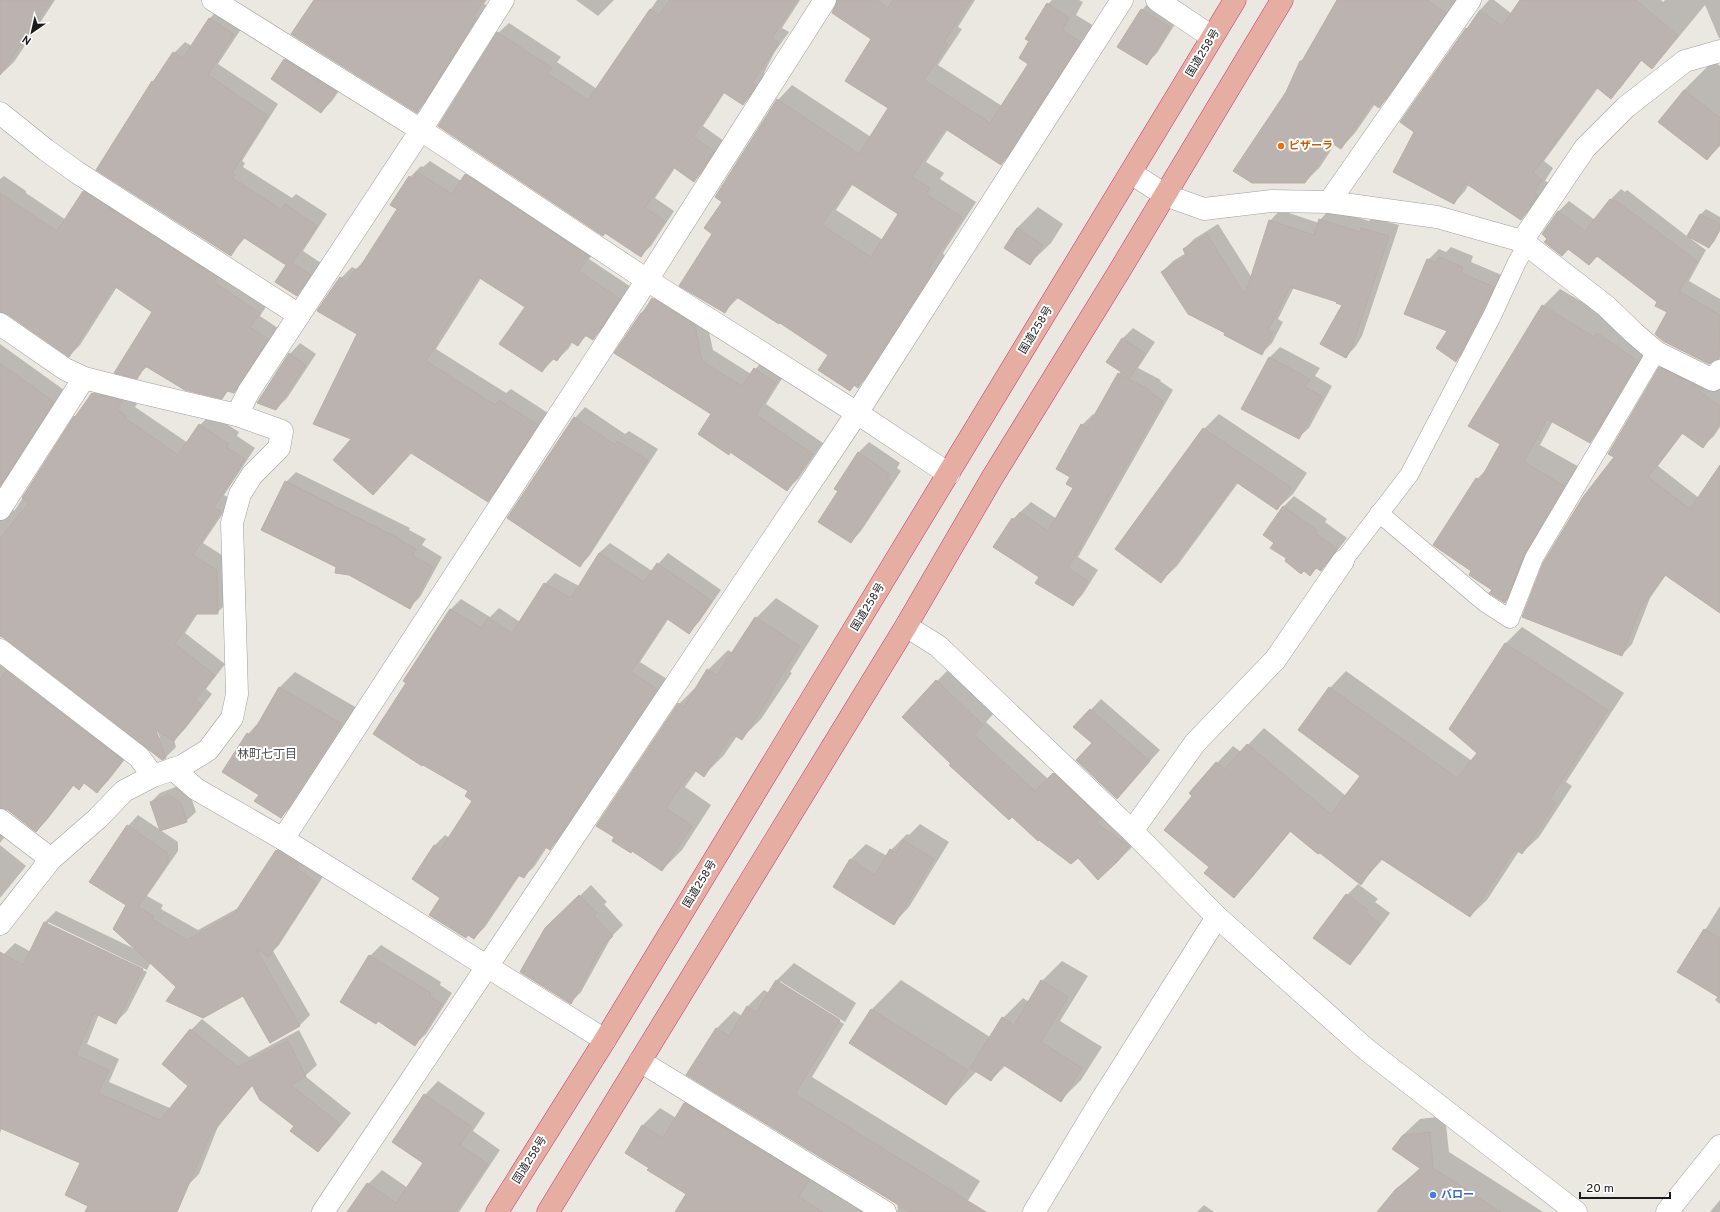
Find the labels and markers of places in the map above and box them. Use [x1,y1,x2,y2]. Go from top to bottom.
place label: ピザーラ [1289,139,1333,153]
marker: ピザーラ [1276,141,1286,151]
place label: バロー [1441,1188,1474,1202]
marker: バロー [1428,1190,1438,1200]

